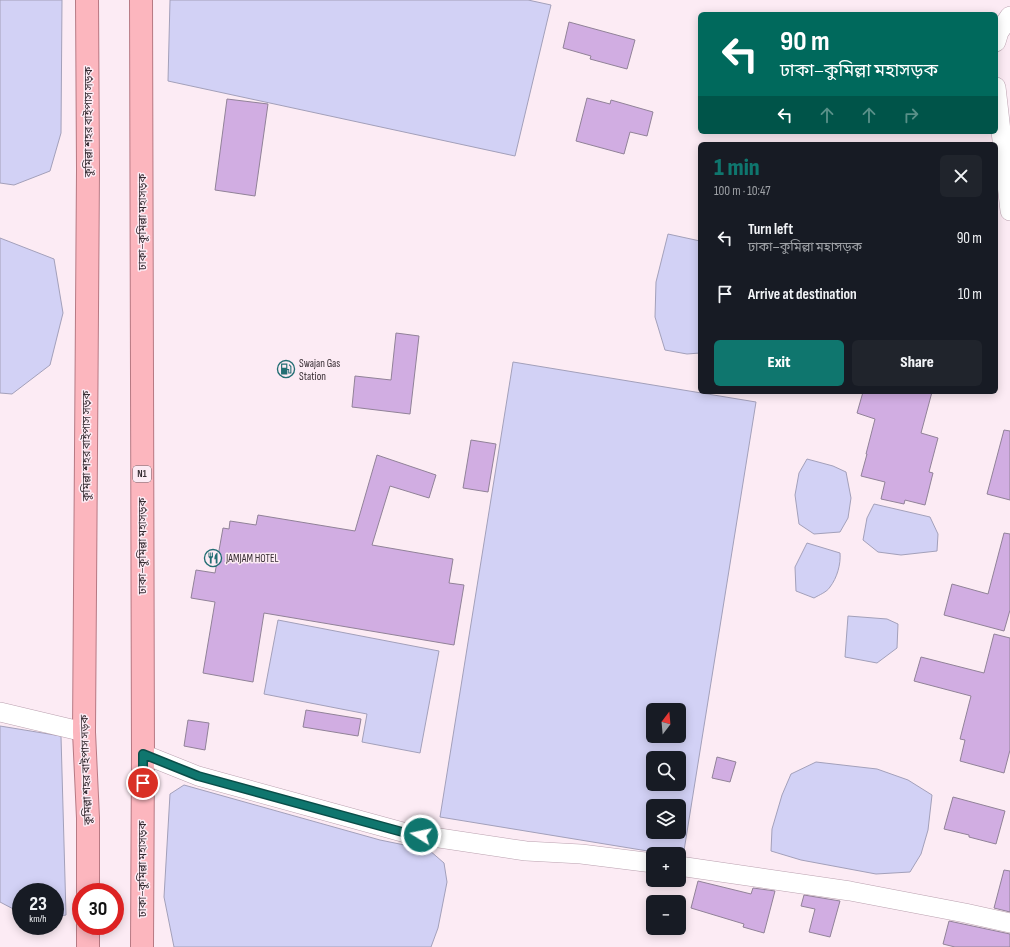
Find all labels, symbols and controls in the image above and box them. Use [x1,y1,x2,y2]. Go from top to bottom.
text: 90 m [780,25,830,58]
icon: left [714,28,766,80]
text: ঢাকা–কুমিল্লা মহাসড়ক [780,60,938,81]
street label: কুমিল্লা শহর বাইপাস সড়ক [82,67,95,178]
icon: left [774,104,796,126]
icon: ahead [816,104,838,126]
icon: ahead [858,104,880,126]
icon: right [900,104,922,126]
text: 1 min [714,153,760,182]
button: close [940,155,982,197]
street label: ঢাকা–কুমিল্লা মহাসড়ক [136,174,149,271]
text: 100 m · 10:47 [714,183,770,199]
text: Turn left [748,220,793,239]
icon: left [714,227,736,249]
text: 90 m [957,229,982,248]
text: ঢাকা–কুমিল্লা মহাসড়ক [748,239,862,255]
icon: arrive [714,283,736,305]
text: Arrive at destination [748,285,857,304]
text: 10 m [958,285,982,304]
button: Exit [714,340,844,386]
button: Share [852,340,982,386]
place label: Swajan Gas Station [299,357,340,383]
fuel station icon: Swajan Gas Station [276,359,296,379]
street label: কুমিল্লা শহর বাইপাস সড়ক [80,391,93,502]
road number: N1 [133,466,151,482]
street label: ঢাকা–কুমিল্লা মহাসড়ক [136,498,149,595]
restaurant icon: JAMJAM HOTEL [203,548,223,568]
place label: JAMJAM HOTEL [225,552,279,565]
north arrow [646,703,686,743]
map controls [646,703,686,935]
street label: কুমিল্লা শহর বাইপাস সড়ক [78,714,94,826]
button: search [646,751,686,791]
pin [126,766,160,800]
icon: arrive [132,772,154,794]
button: layers [646,799,686,839]
position arrow [400,814,442,856]
street label: ঢাকা–কুমিল্লা মহাসড়ক [136,821,149,918]
button: + [646,847,686,887]
speed limit sign: 30 [72,883,124,935]
text: 23 [29,892,47,916]
button: − [646,895,686,935]
text: km/h [29,913,47,925]

